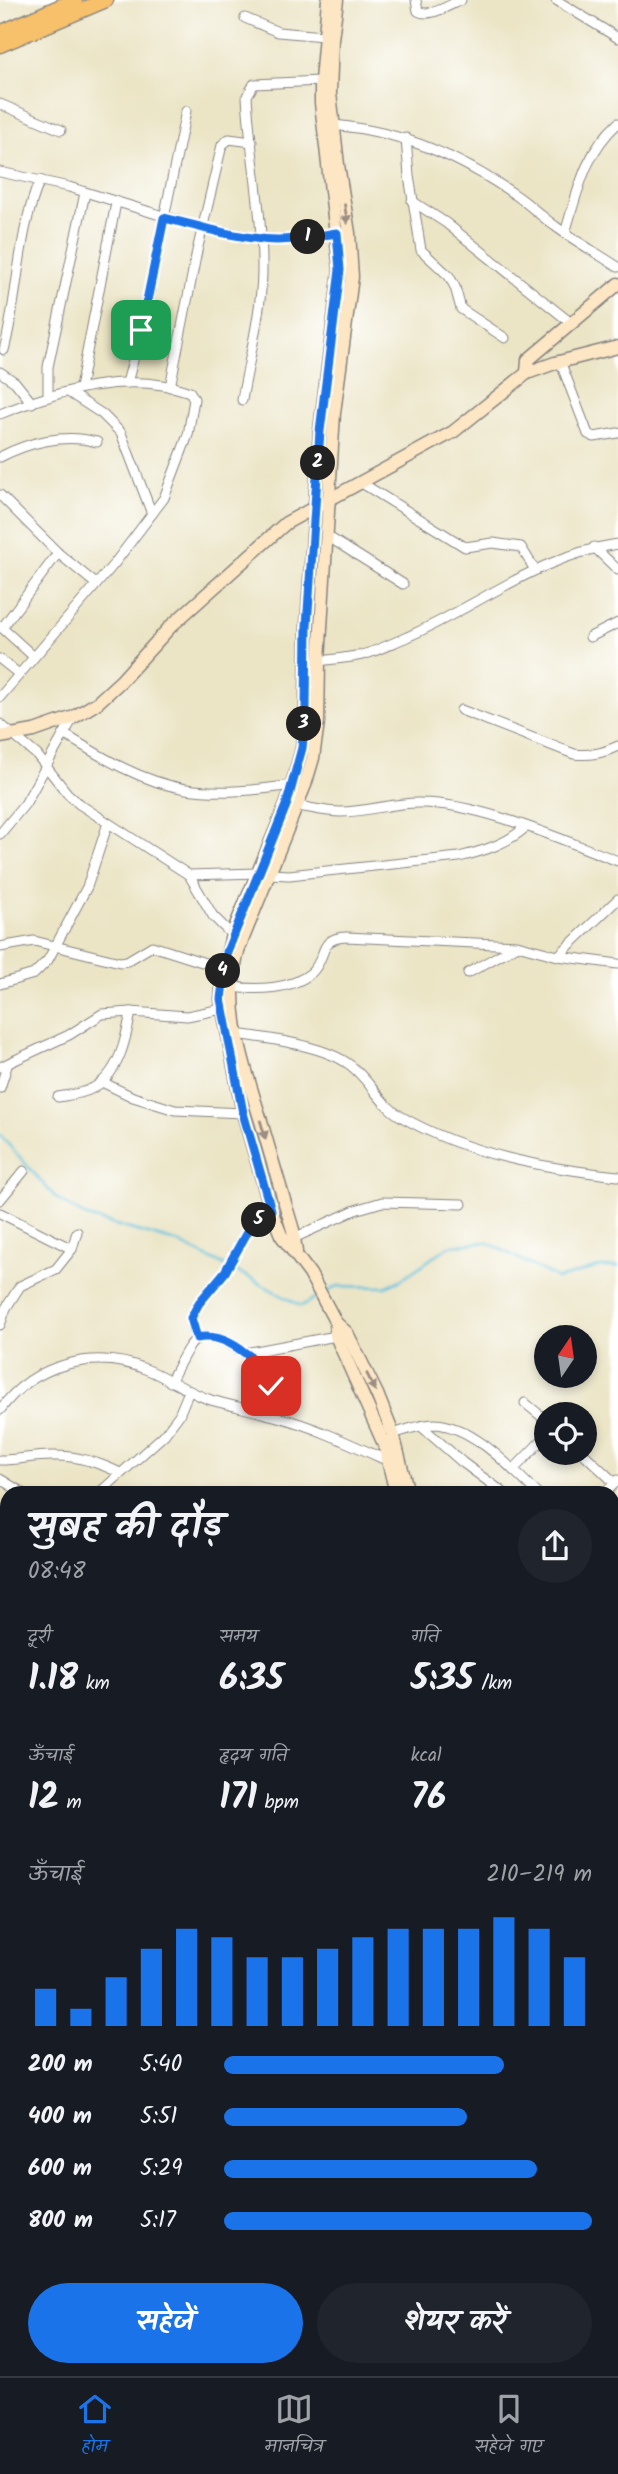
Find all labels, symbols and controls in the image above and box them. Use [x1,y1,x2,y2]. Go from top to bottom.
one-way arrow [341,203,352,225]
pin: 1 [290,219,326,254]
text: 1 [305,221,310,251]
pin [111,300,171,360]
icon: arrive [122,311,160,349]
pin: 2 [300,446,336,480]
text: 2 [312,447,323,477]
pin: 3 [286,706,322,742]
text: 3 [298,708,309,738]
pin: 4 [206,954,241,988]
text: 4 [217,955,228,985]
one-way arrow [259,1120,269,1141]
pin: 5 [242,1202,276,1238]
text: 5 [254,1204,263,1234]
north arrow [534,1325,597,1388]
map controls [534,1325,597,1465]
pin [241,1356,301,1416]
icon: check [252,1367,290,1405]
one-way arrow [365,1372,376,1392]
button: locate [534,1402,597,1465]
text: सुबह की दौड़ [28,1498,222,1558]
button: share [518,1509,592,1583]
text: 08:48 [28,1554,86,1590]
text: दूरी [28,1622,51,1652]
text: समय [219,1622,257,1652]
text: गति [411,1622,439,1652]
text: 1.18 [28,1652,78,1708]
text: 6:35 [219,1652,284,1708]
text: 5:35 [411,1652,474,1708]
text: km [78,1669,110,1699]
text: /km [474,1669,512,1699]
text: ऊँचाई [28,1741,73,1771]
text: हृदय गति [219,1741,287,1771]
text: kcal [411,1741,442,1771]
text: 12 [28,1771,59,1827]
text: 171 [219,1771,257,1827]
text: 76 [411,1771,446,1827]
text: m [59,1788,82,1818]
text: bpm [257,1788,299,1818]
text: ऊँचाई [28,1857,83,1893]
text: 210–219 m [487,1857,592,1893]
text: 200 m [28,2047,93,2083]
text: 5:40 [140,2047,182,2083]
text: 400 m [28,2099,92,2135]
text: 5:51 [140,2099,178,2135]
text: 600 m [28,2151,92,2187]
text: 5:29 [140,2151,183,2187]
text: 800 m [28,2203,93,2239]
text: 5:17 [140,2203,176,2239]
button: सहेजें [28,2283,303,2363]
button: शेयर करें [317,2283,592,2363]
tab: होम [76,2390,114,2462]
tab: मानचित्र [265,2390,324,2462]
tab: सहेजे गए [475,2390,542,2462]

